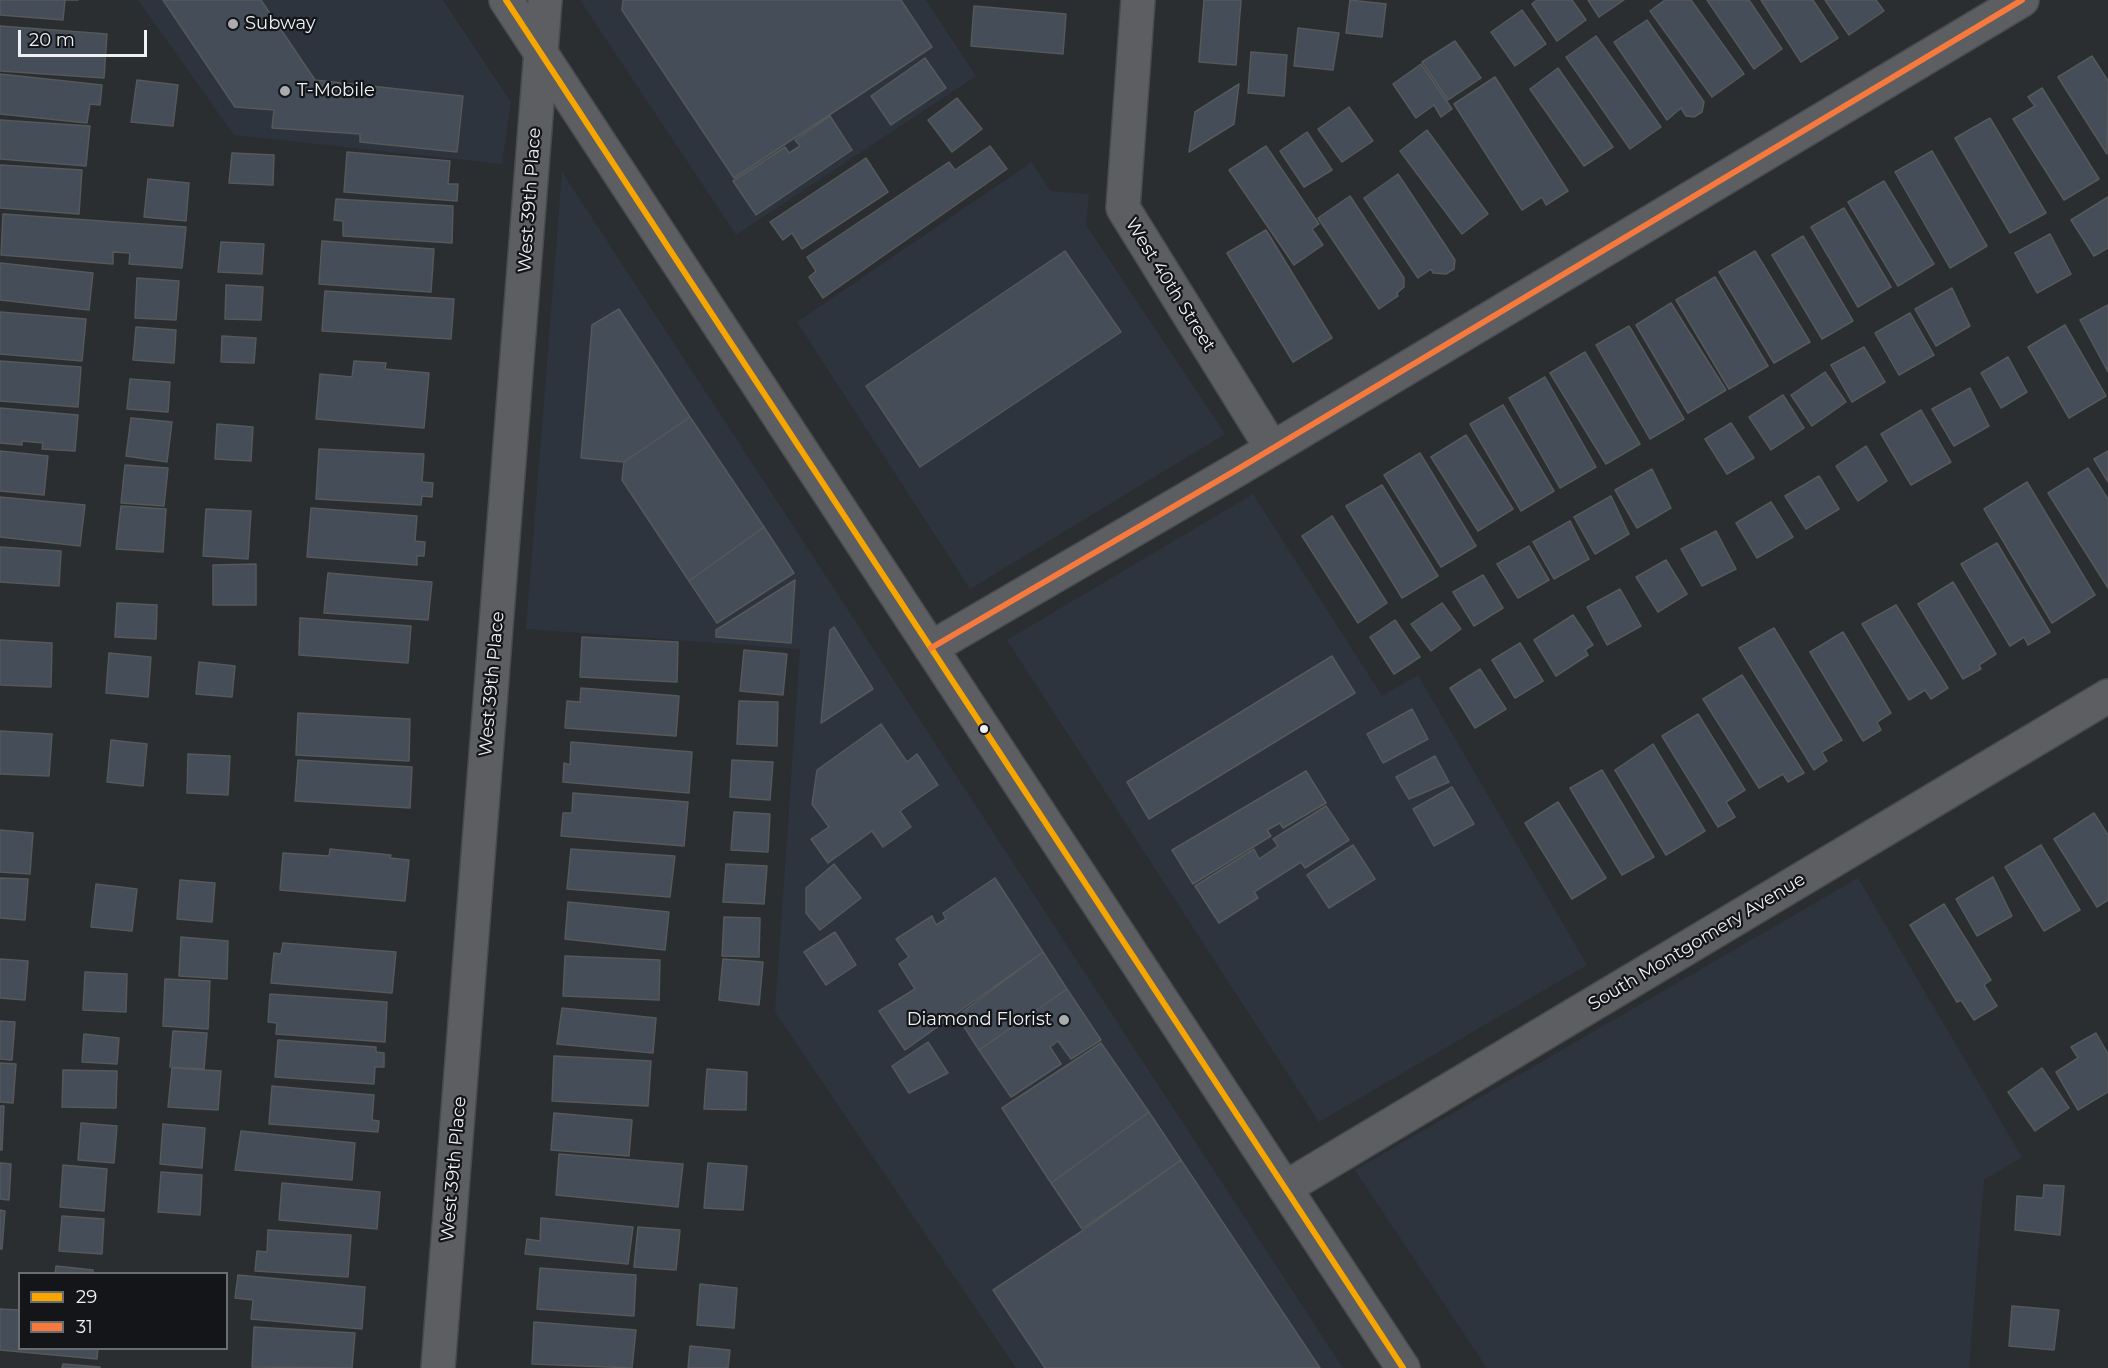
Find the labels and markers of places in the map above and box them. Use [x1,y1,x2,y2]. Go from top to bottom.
place label: Subway [245,13,316,35]
marker: Subway [226,17,240,31]
place label: T-Mobile [297,80,375,102]
marker: T-Mobile [278,84,292,98]
unlabelled marker [978,723,990,735]
place label: Diamond Florist [907,1009,1052,1031]
marker: Diamond Florist [1057,1013,1071,1027]

